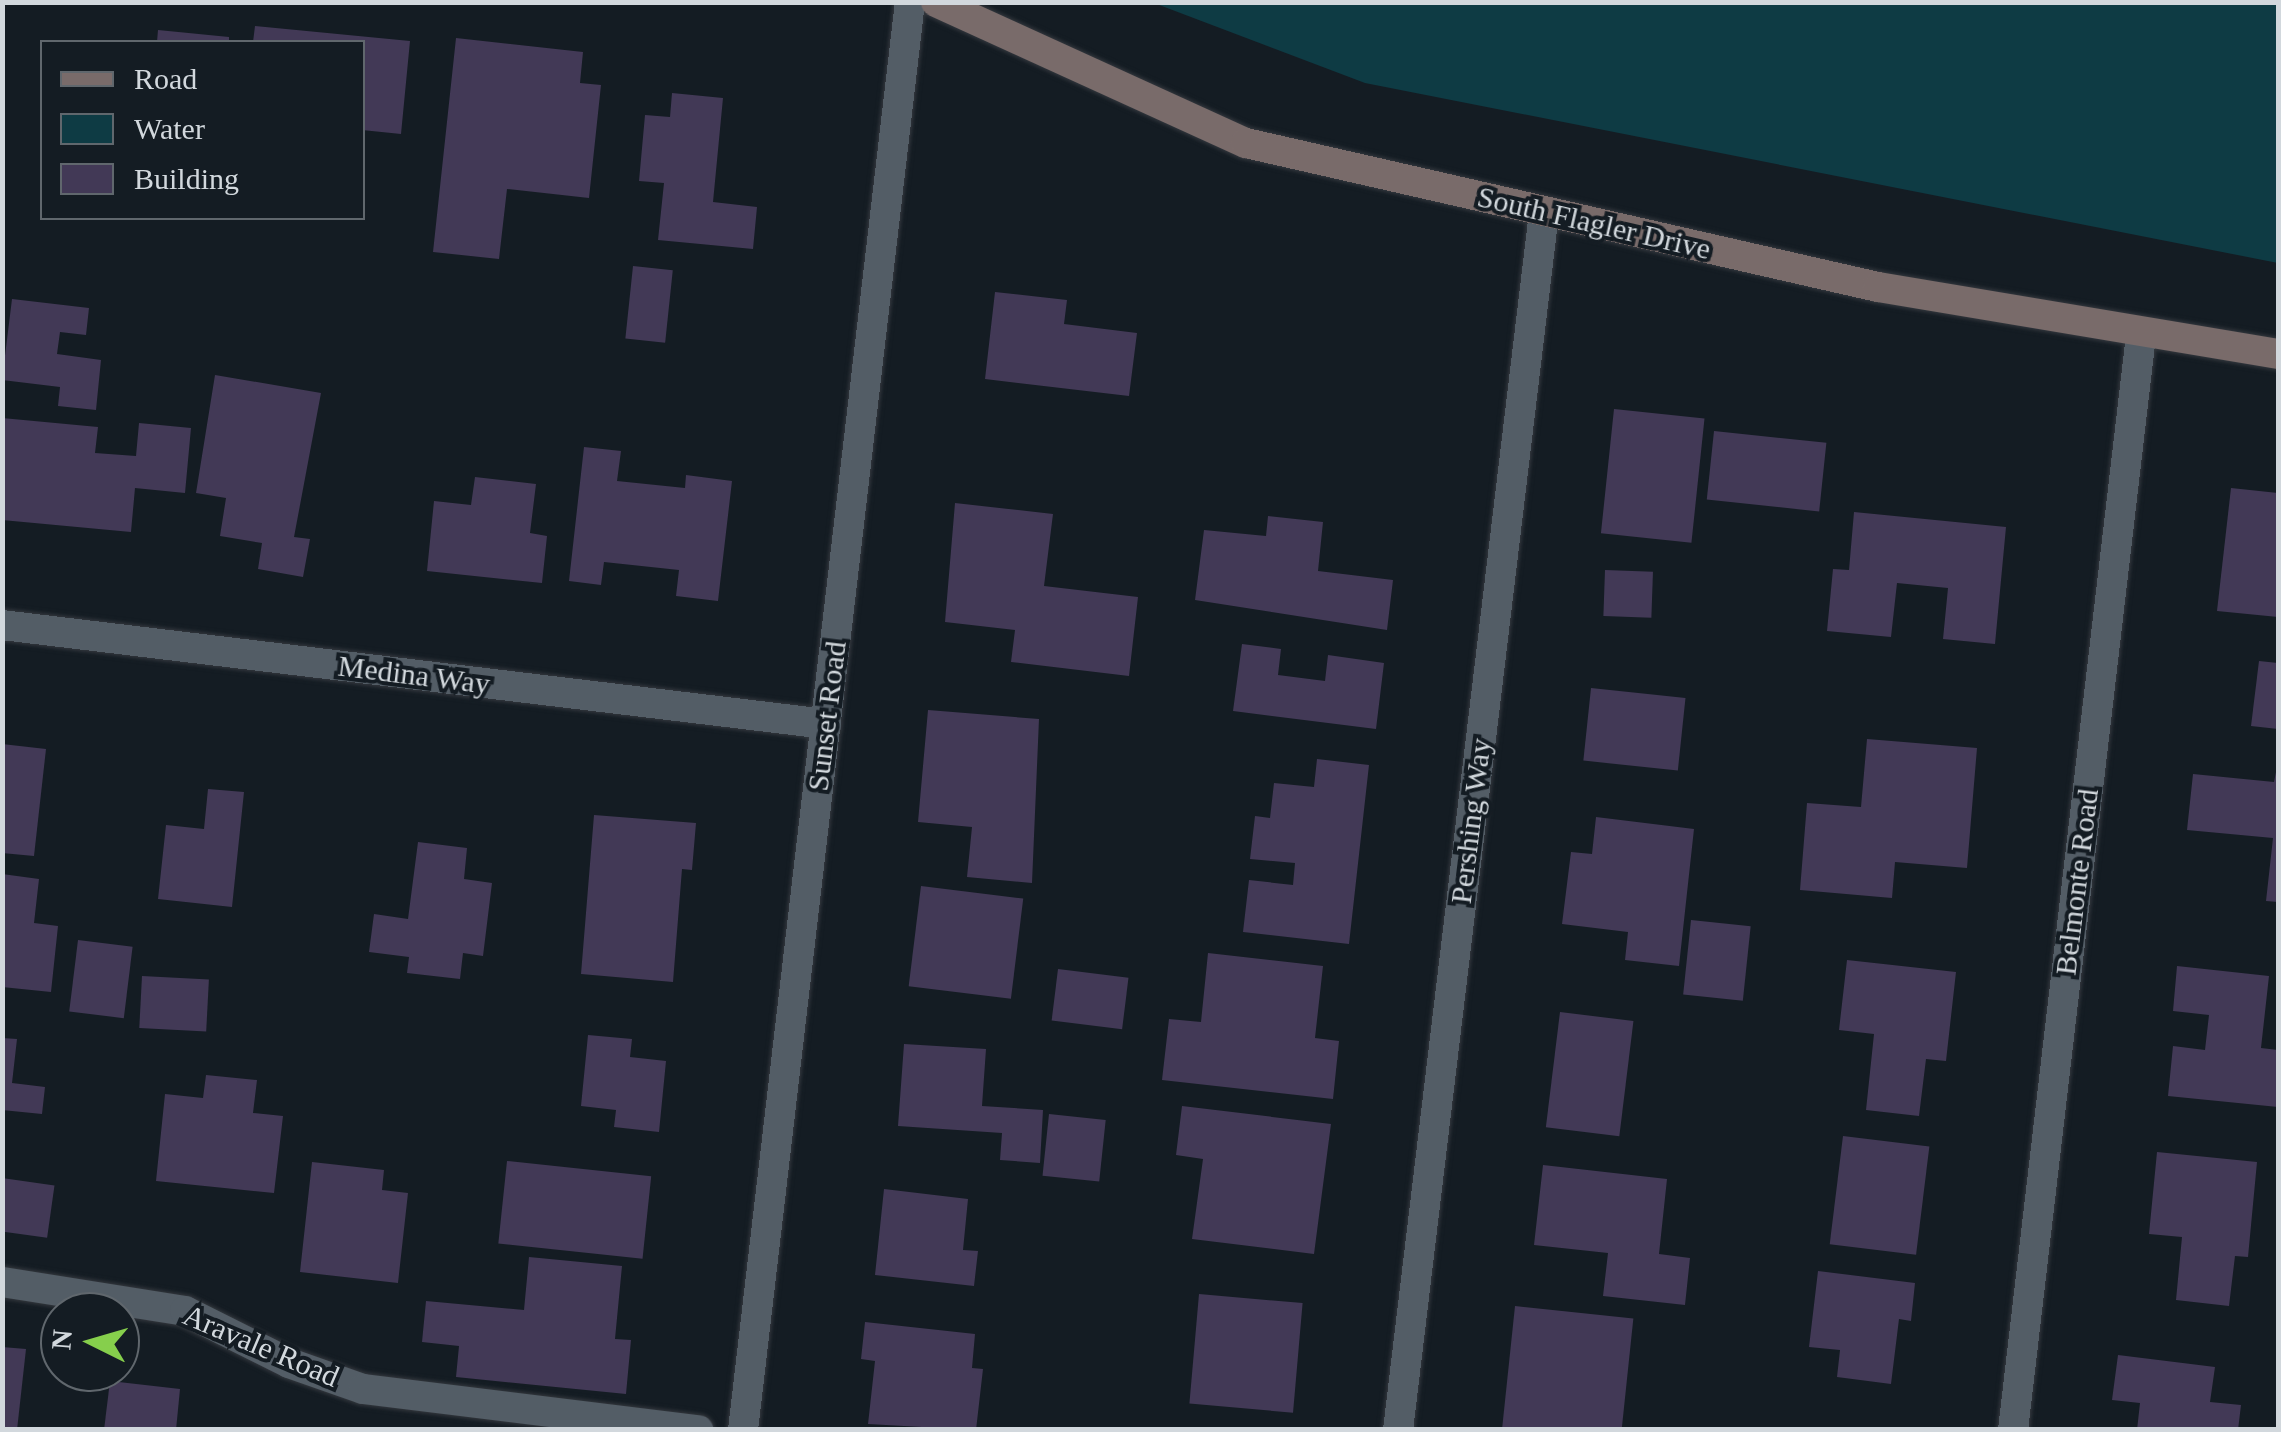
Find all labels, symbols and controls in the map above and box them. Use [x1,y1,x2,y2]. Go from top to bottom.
legend [40,40,365,220]
text: Road [134,62,197,95]
text: Water [134,112,205,145]
text: Building [134,162,239,195]
street label: South Flagler Drive [1474,179,1714,267]
street label: Sunset Road [800,639,854,793]
street label: Medina Way [336,648,492,702]
street label: Pershing Way [1443,736,1499,906]
street label: Belmonte Road [2048,787,2106,977]
north arrow [40,1292,140,1392]
street label: Aravale Road [178,1297,344,1395]
text: N [45,1328,78,1351]

